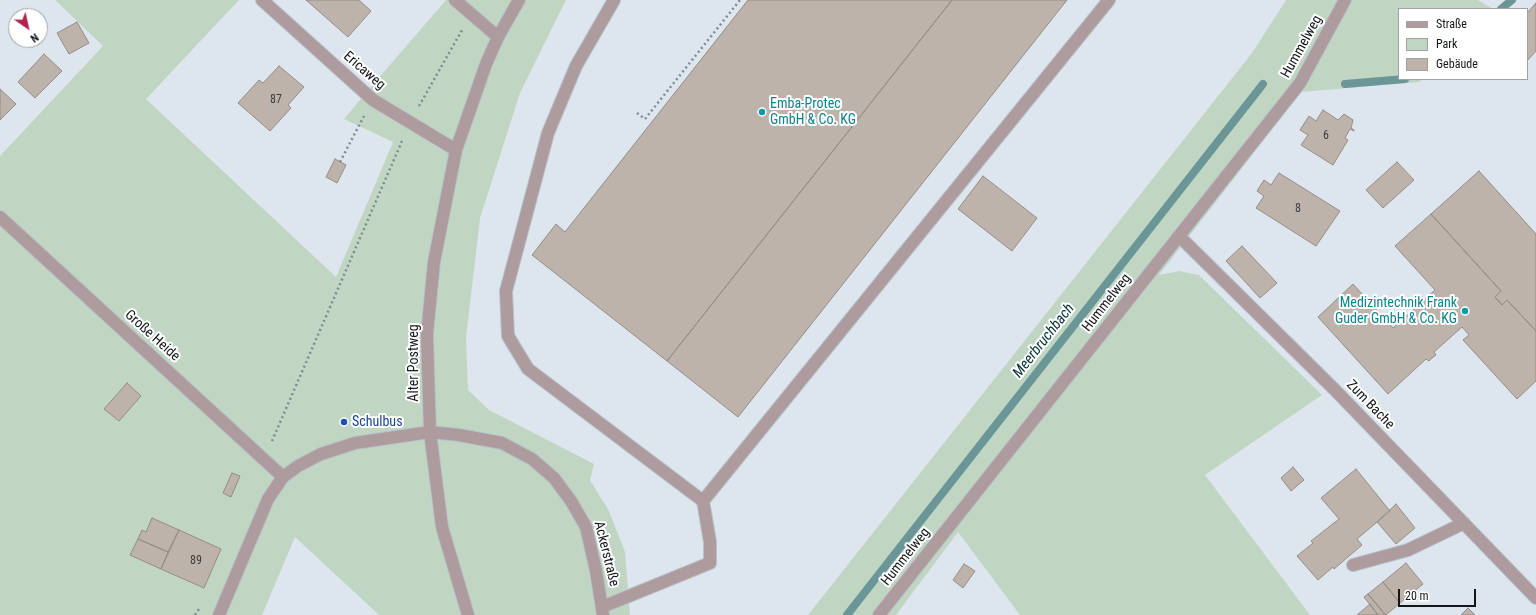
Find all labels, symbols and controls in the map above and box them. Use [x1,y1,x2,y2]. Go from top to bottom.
north arrow [8,8,48,48]
legend [1398,8,1528,80]
street label: Hummelweg [1278,13,1326,81]
text: Straße [1436,17,1467,31]
text: N [28,30,41,45]
text: Park [1436,37,1457,51]
street label: Ericaweg [340,48,388,94]
text: Gebäude [1436,57,1478,71]
house number: 87 [270,93,282,107]
place label: Emba-Protec GmbH & Co. KG [770,96,856,128]
marker: Emba-Protec GmbH & Co. KG [757,107,767,117]
house number: 6 [1323,129,1329,143]
house number: 8 [1295,202,1301,216]
street label: Hummelweg [1079,271,1135,335]
place label: Medizintechnik Frank Guder GmbH & Co. KG [1335,295,1457,328]
water label: Meerbruchbach [1009,300,1079,382]
marker: Medizintechnik Frank Guder GmbH & Co. KG [1460,306,1470,316]
street label: Große Heide [121,307,183,365]
street label: Alter Postweg [406,324,422,402]
street label: Zum Bache [1342,377,1398,433]
place label: Schulbus [352,414,403,430]
marker: Schulbus [339,417,349,427]
street label: Ackerstraße [590,520,622,588]
street label: Hummelweg [878,525,934,589]
house number: 89 [190,554,202,568]
scale bar [1400,581,1478,607]
text: 20 m [1405,589,1429,603]

